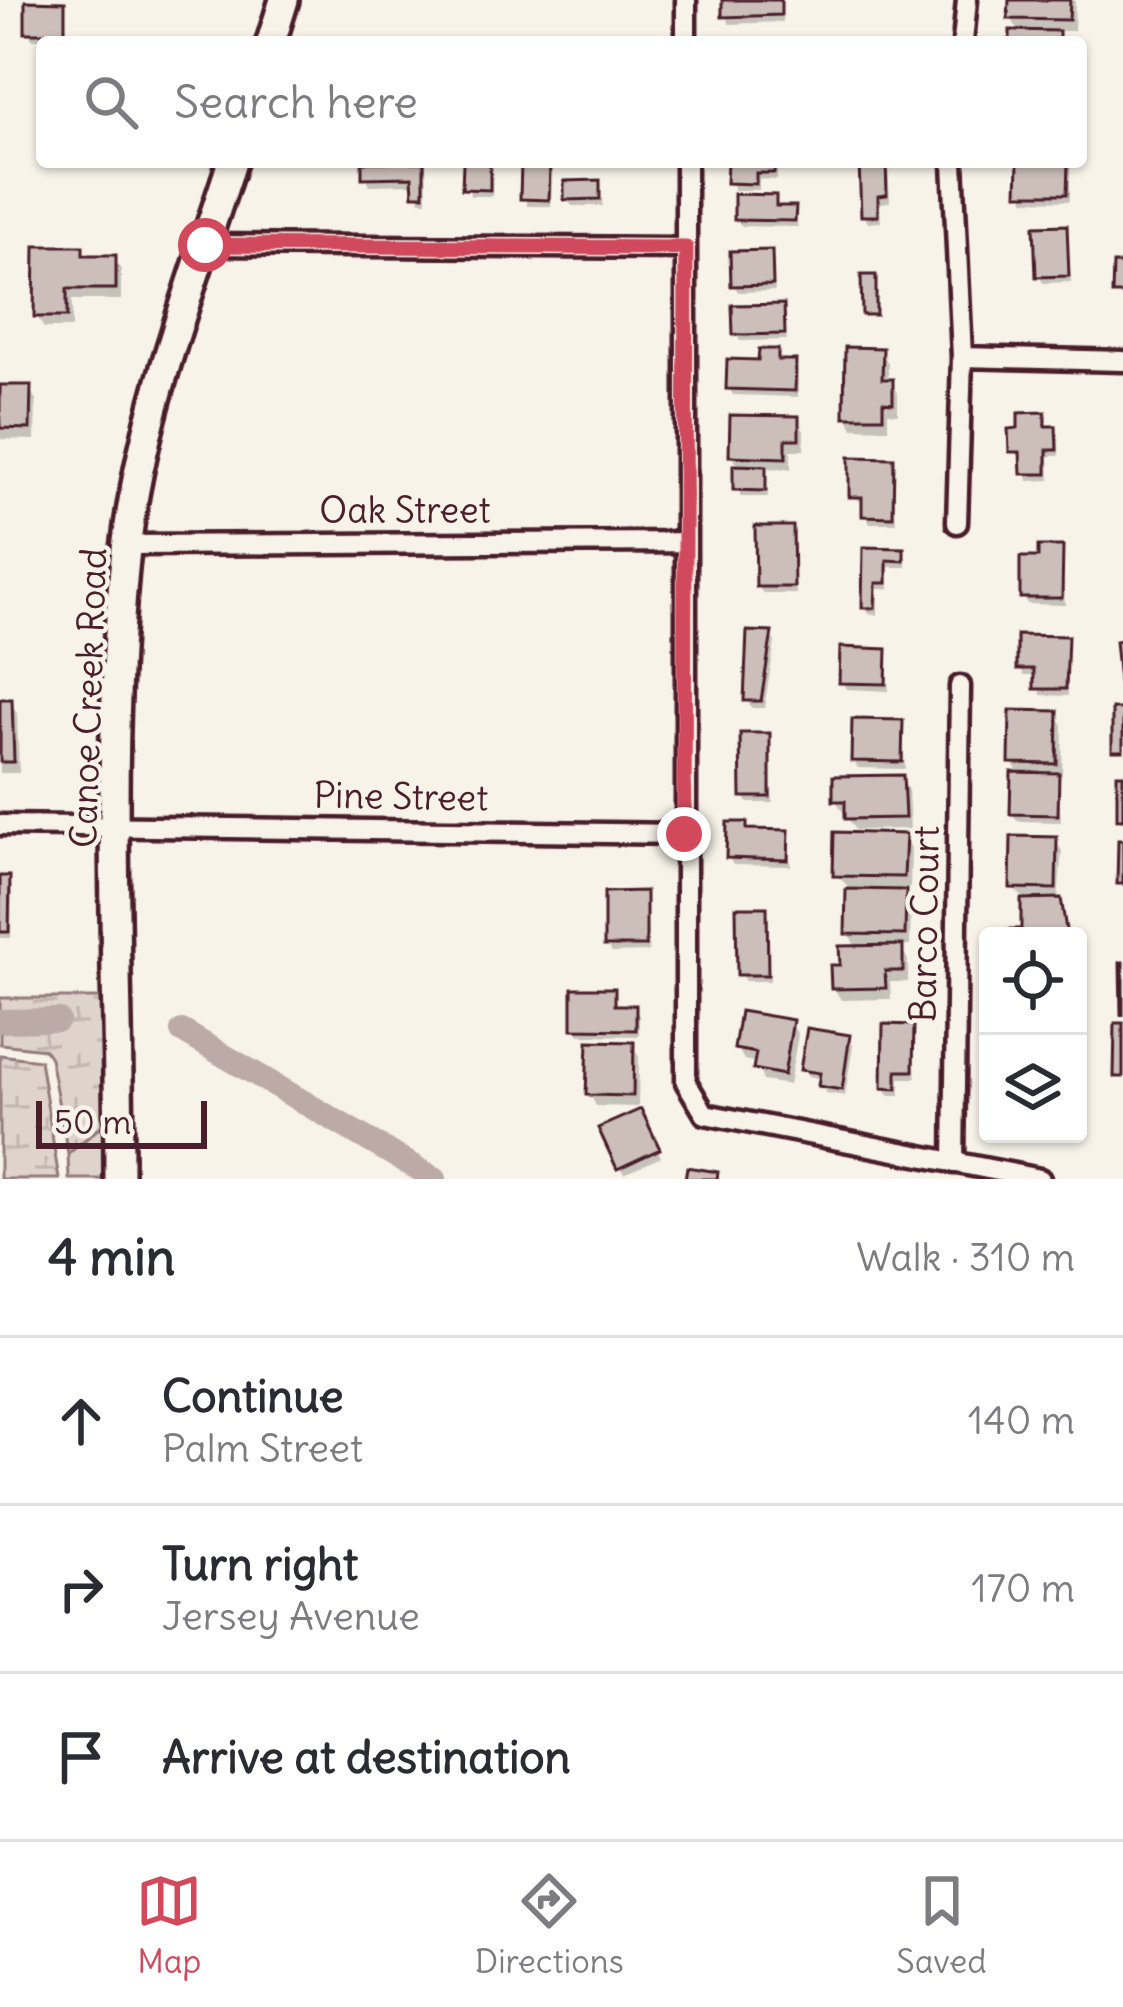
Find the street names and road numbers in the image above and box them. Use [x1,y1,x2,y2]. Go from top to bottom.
street label: Oak Street [319,488,491,533]
street label: Canoe Creek Road [61,547,116,849]
street label: Pine Street [313,772,489,821]
street label: Barco Court [900,825,949,1023]

